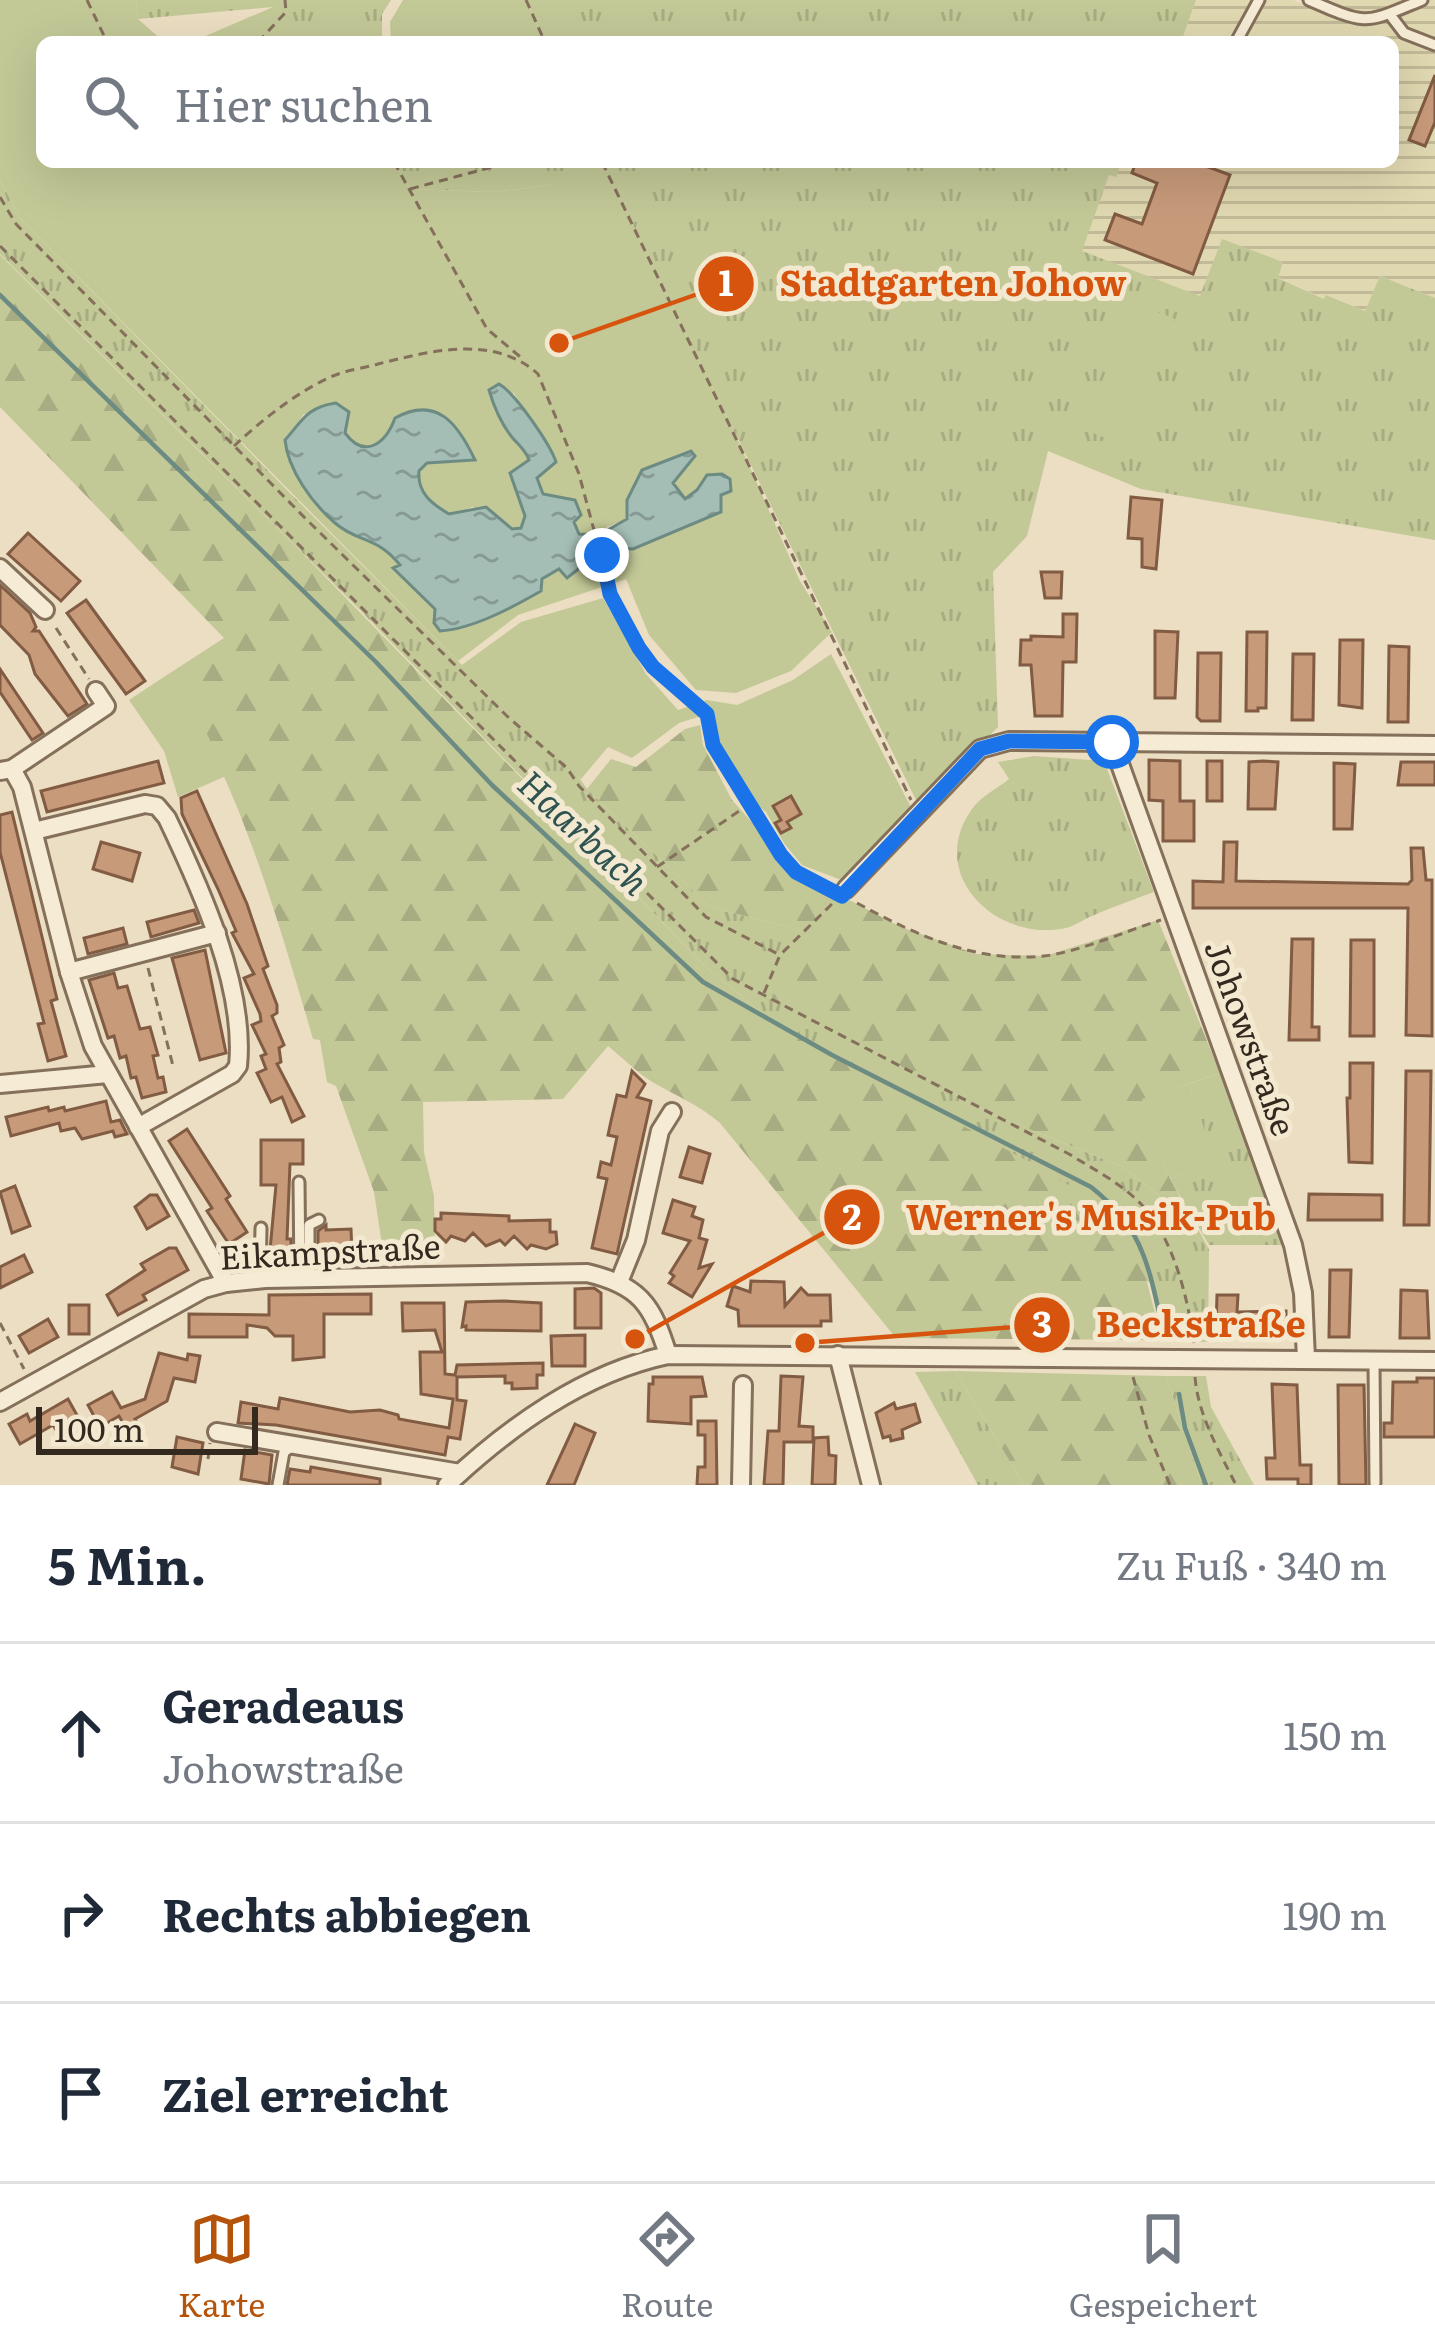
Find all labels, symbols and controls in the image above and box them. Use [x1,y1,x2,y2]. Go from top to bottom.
search box [36,36,1399,168]
icon: search [78,69,144,135]
text: Hier suchen [174,69,433,136]
callout: Stadtgarten Johow [696,248,1151,320]
text: 1 [719,254,734,307]
text: Stadtgarten Johow [780,254,1127,307]
route end [575,528,629,582]
route start [1085,715,1139,769]
water label: Haarbach [507,757,662,906]
street label: Johowstraße [1194,933,1310,1142]
callout: Werner's Musik-Pub [822,1181,1300,1253]
text: 2 [842,1188,862,1241]
text: Werner's Musik-Pub [906,1188,1276,1241]
street label: Eikampstraße [218,1219,442,1280]
callout: Beckstraße [1012,1289,1330,1361]
text: 3 [1032,1295,1052,1348]
text: Beckstraße [1096,1295,1306,1348]
scale bar [36,1401,258,1454]
text: 100 m [54,1403,144,1452]
text: 5 Min. [48,1525,207,1601]
text: Zu Fuß · 340 m [1116,1534,1387,1592]
text: Geradeaus [162,1670,404,1737]
icon: ahead [48,1700,114,1766]
text: 150 m [1283,1704,1387,1762]
text: Johowstraße [162,1737,404,1795]
text: Rechts abbiegen [162,1879,531,1946]
icon: right [48,1880,114,1946]
text: 190 m [1283,1884,1387,1942]
text: Ziel erreicht [162,2059,448,2126]
icon: arrive [48,2060,114,2126]
tab: Karte [178,2206,265,2327]
tab: Route [621,2206,713,2327]
tab: Gespeichert [1069,2206,1257,2327]

